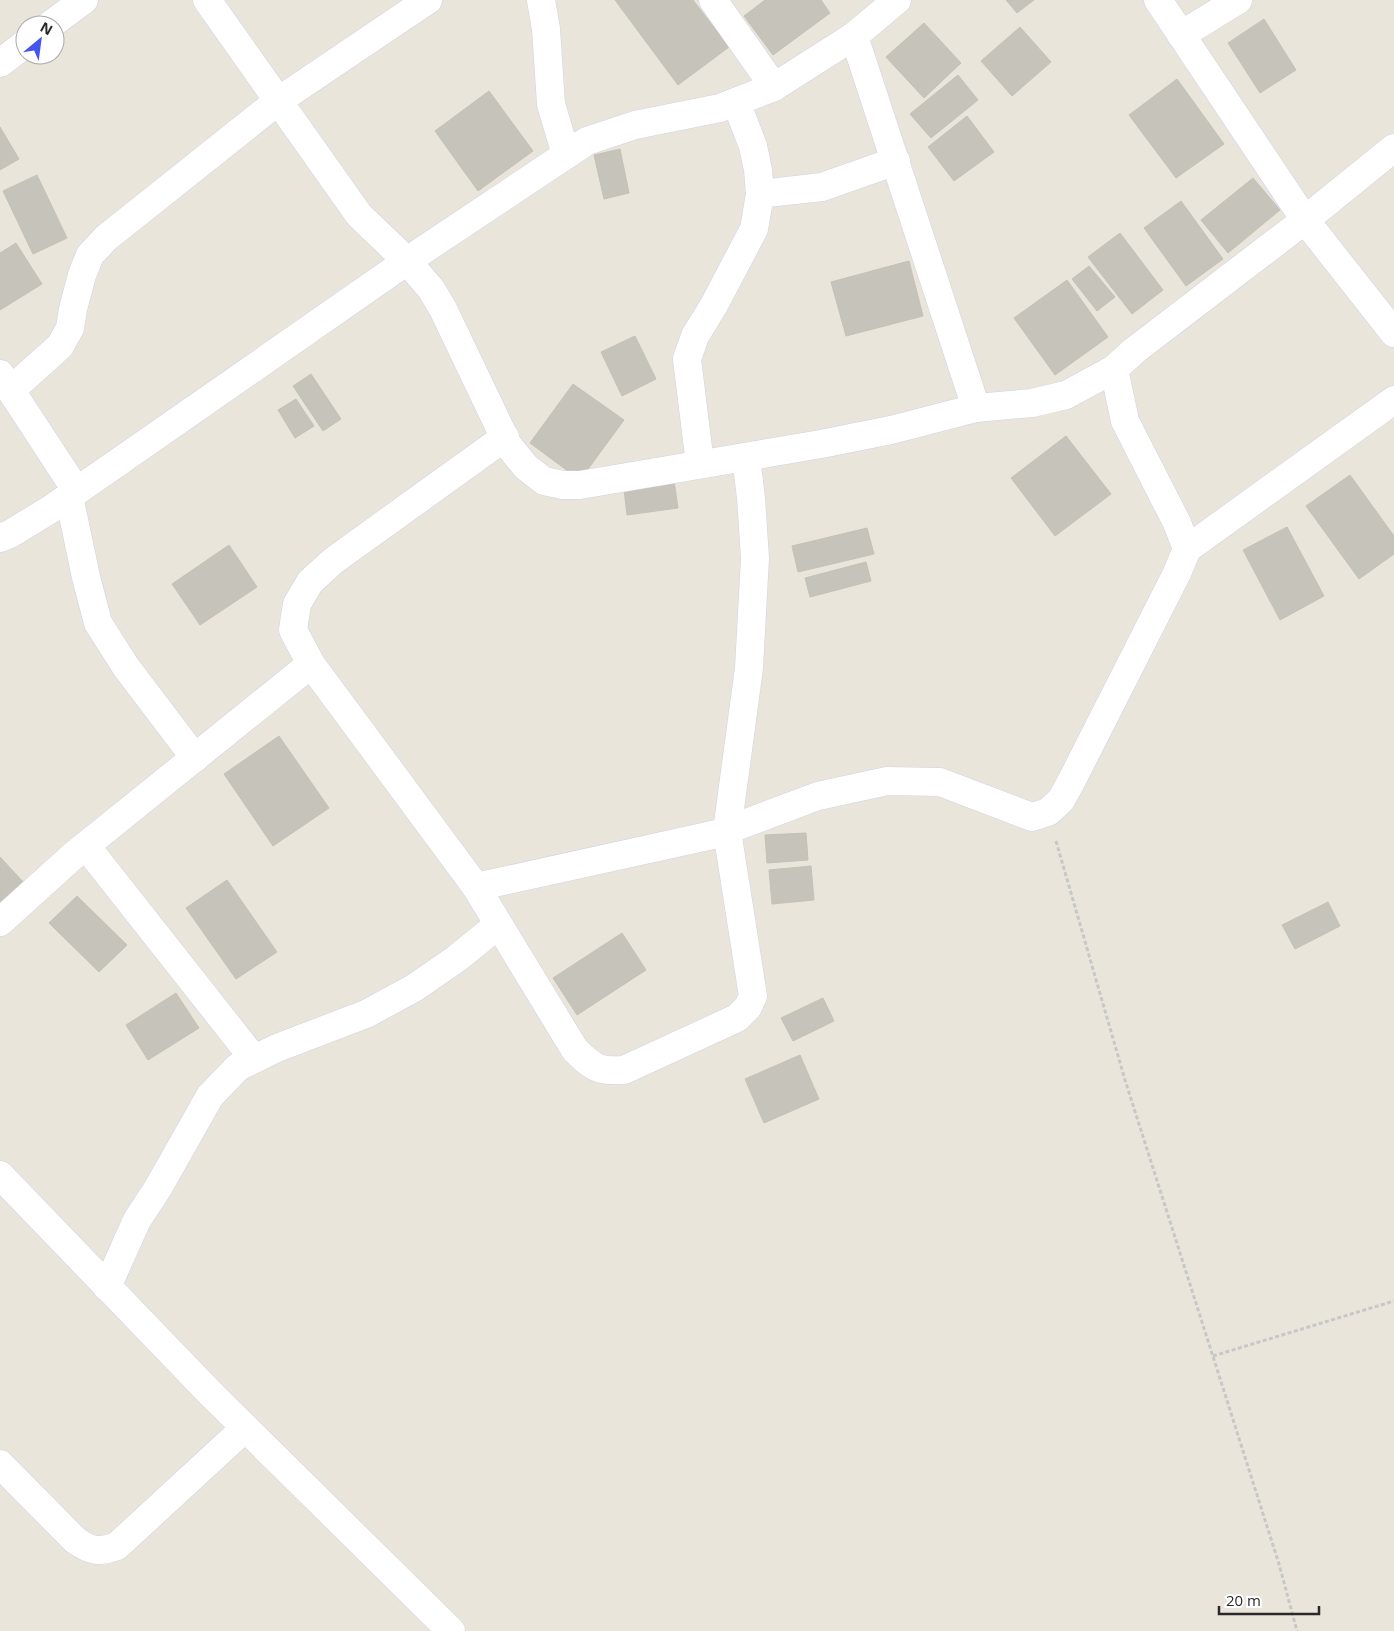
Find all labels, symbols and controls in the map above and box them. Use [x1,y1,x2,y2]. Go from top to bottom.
north arrow [15,15,65,65]
text: N [37,17,56,39]
scale bar [1219,1584,1319,1616]
text: 20 m [1226,1590,1261,1610]

